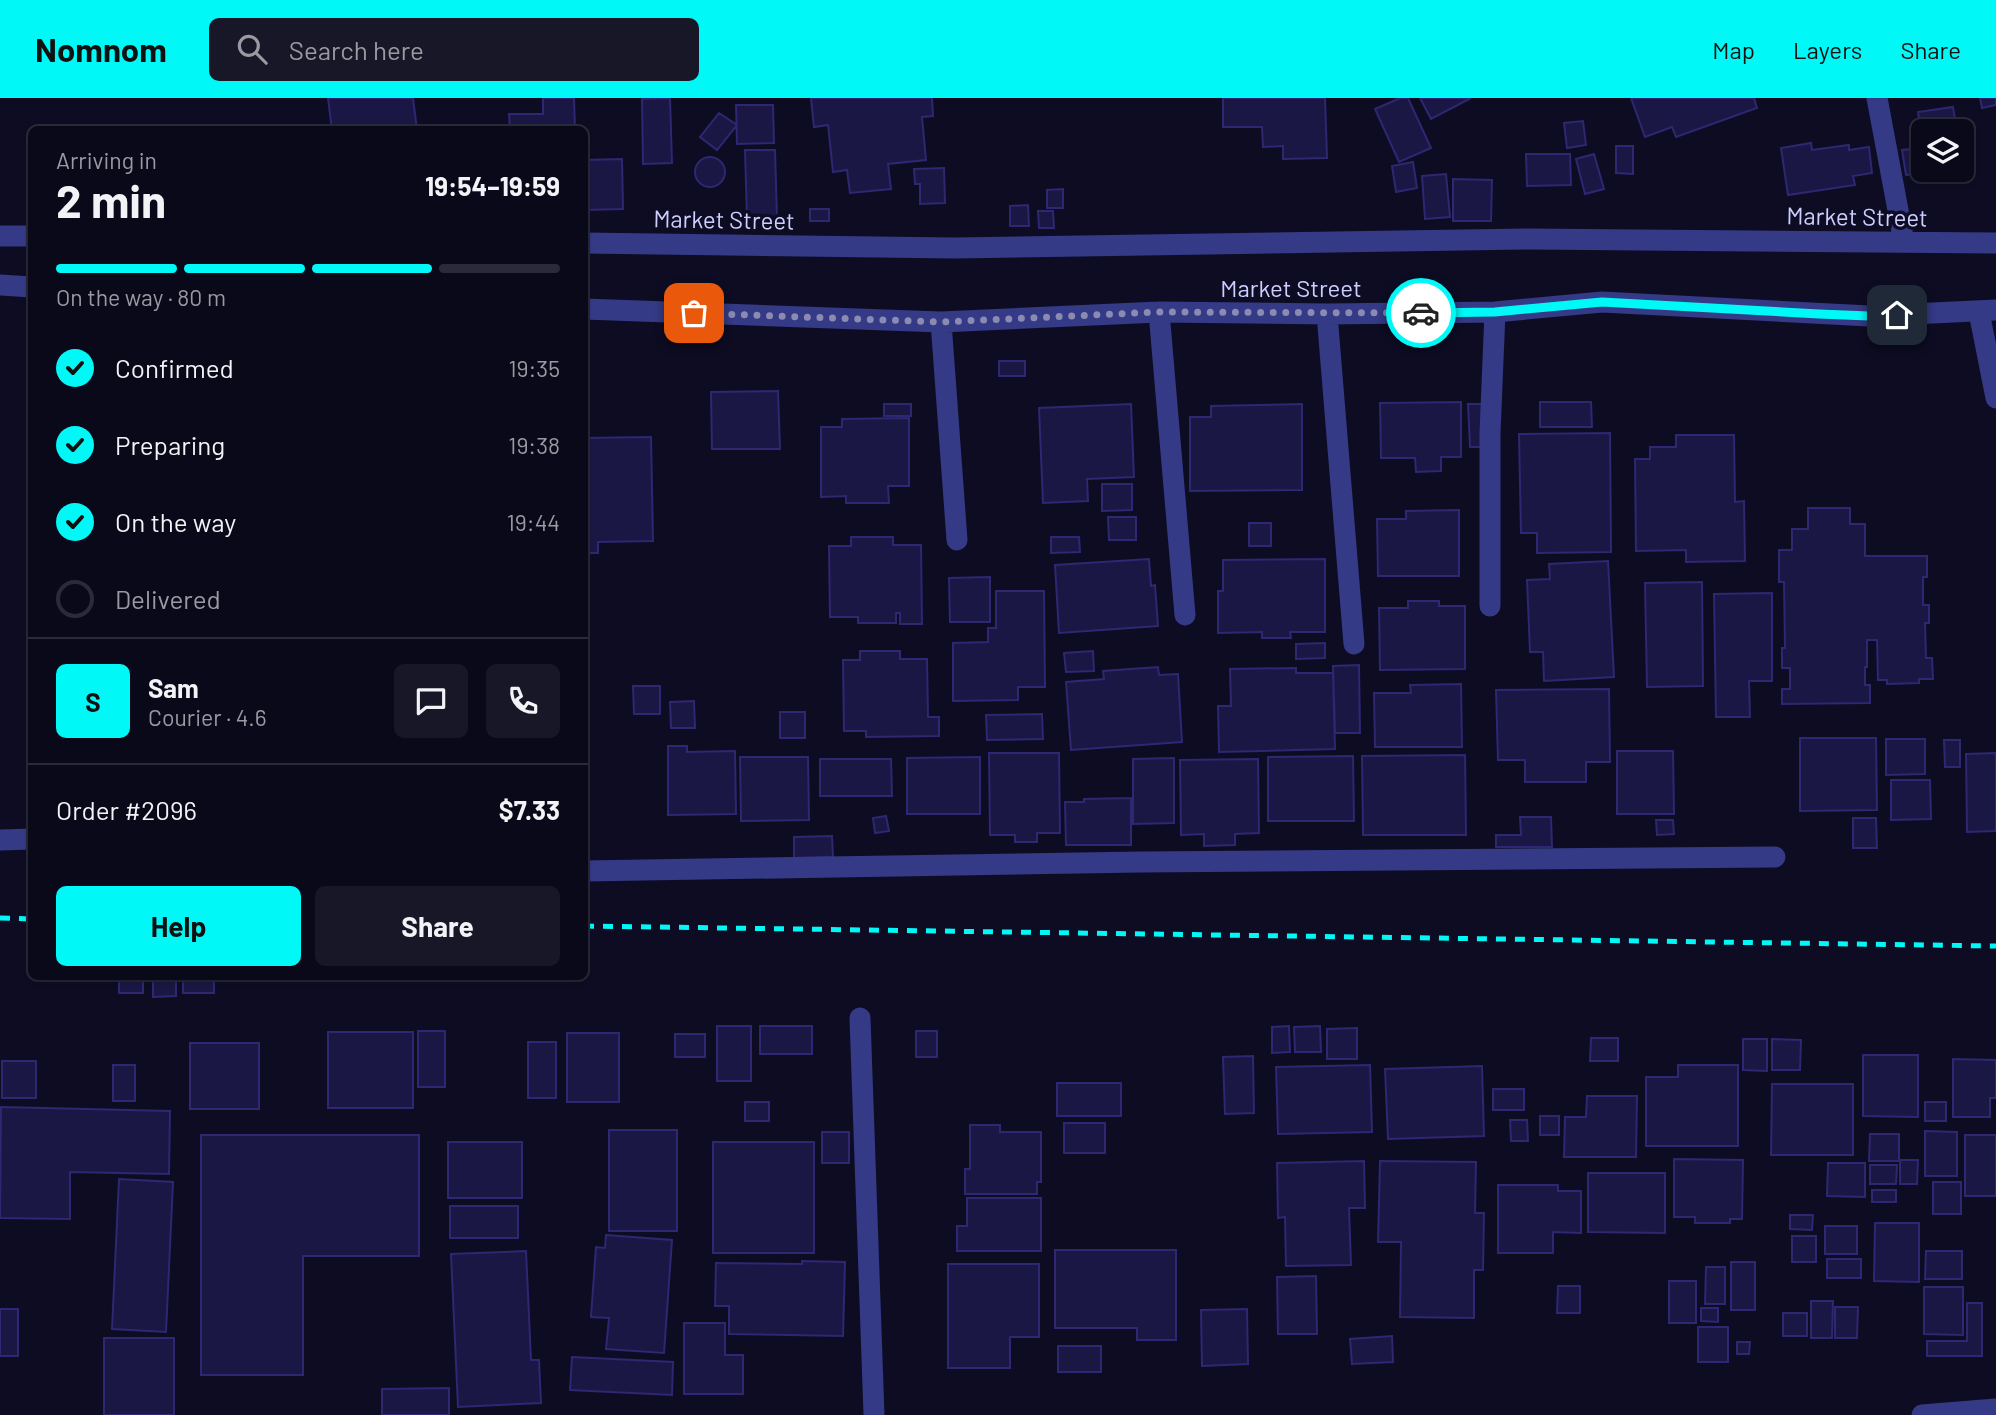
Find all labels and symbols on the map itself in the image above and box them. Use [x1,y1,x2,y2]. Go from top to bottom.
street label: Market Street [1786,200,1928,232]
street label: Market Street [653,203,795,235]
street label: Market Street [1220,273,1362,302]
courier [1386,278,1456,348]
pin [664,283,724,343]
pin [1867,285,1927,345]

